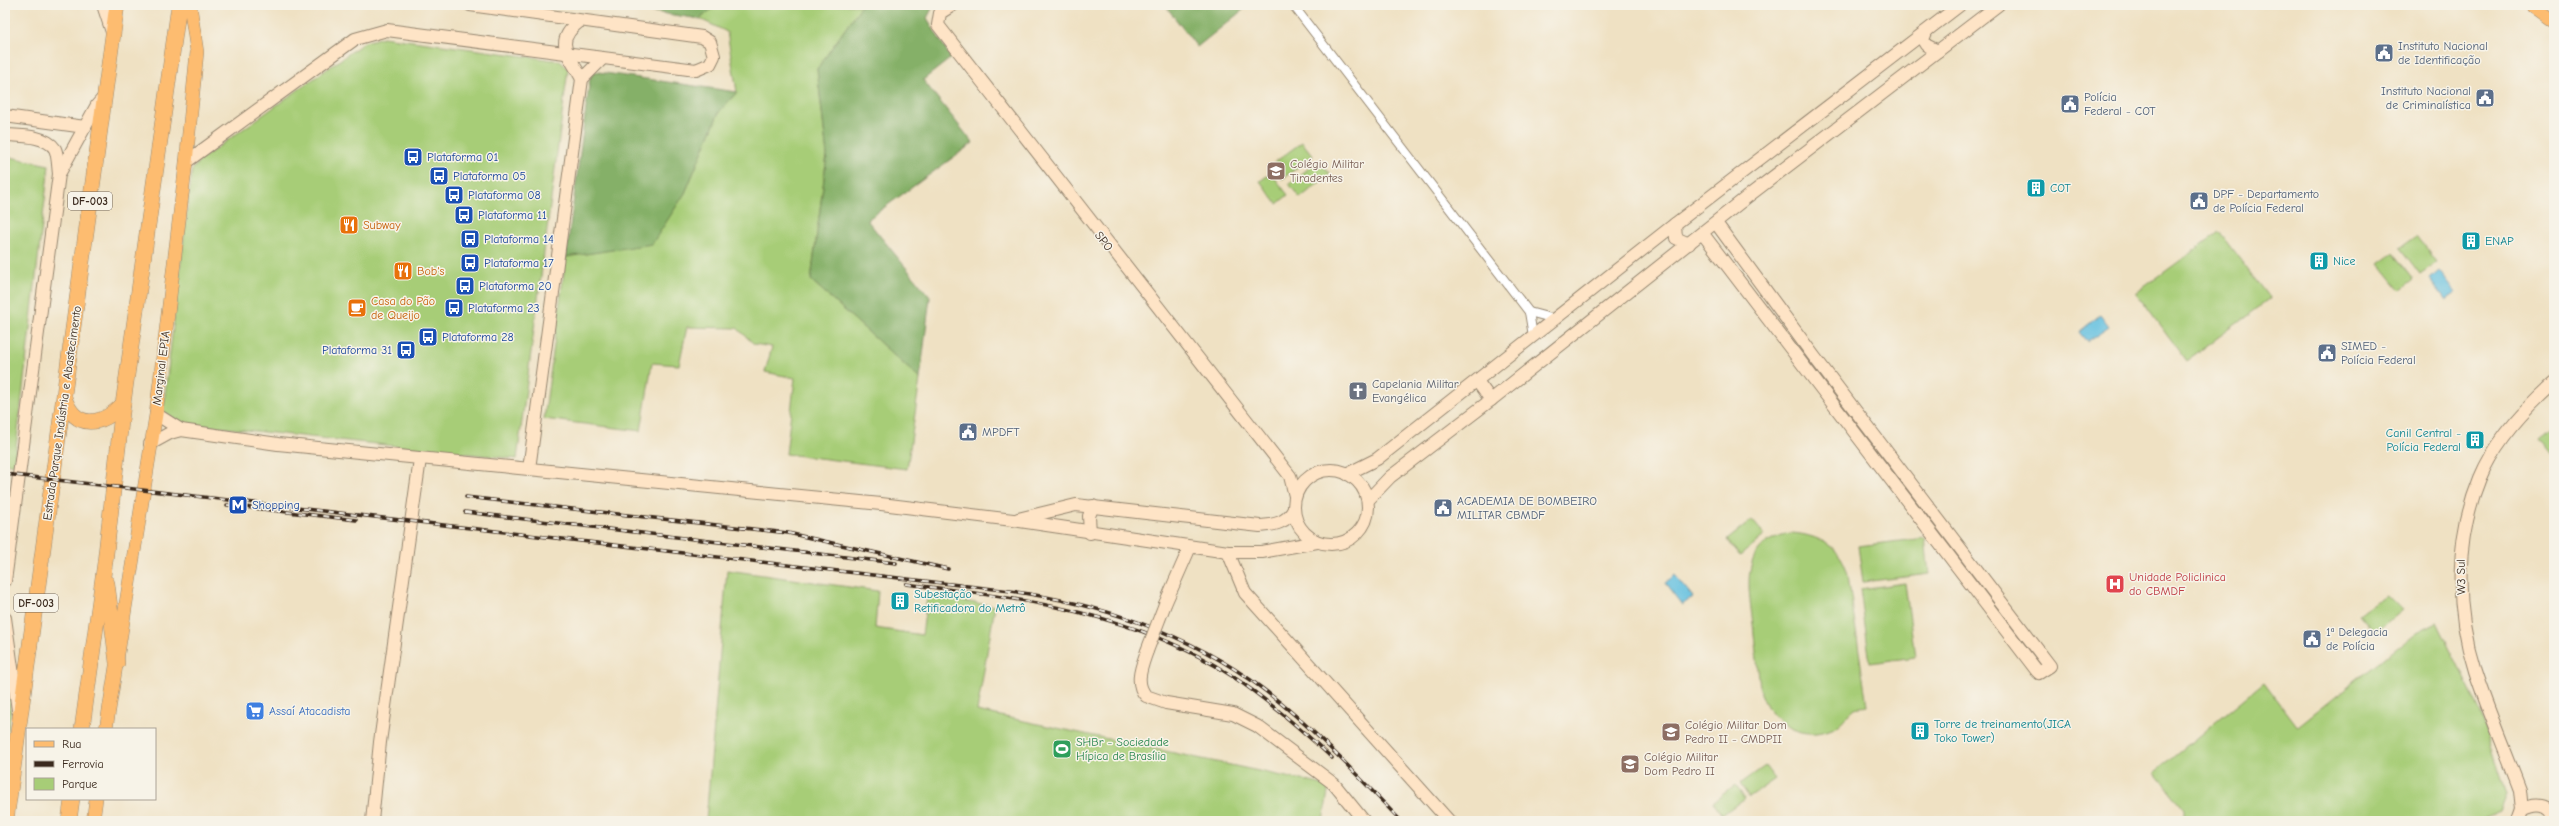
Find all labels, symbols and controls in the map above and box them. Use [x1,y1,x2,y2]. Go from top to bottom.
place label: Instituto Nacional de Identificação [2398,39,2488,67]
public building icon: Instituto Nacional de Identificação [2373,42,2395,64]
place label: Instituto Nacional de Criminalística [2381,84,2471,112]
public building icon: Instituto Nacional de Criminalística [2474,87,2496,109]
place label: Polícia Federal - COT [2084,90,2156,118]
public building icon: Polícia Federal - COT [2059,93,2081,115]
bus stop icon: Plataforma 01 [402,146,424,168]
place label: Plataforma 01 [427,150,498,164]
place label: Colégio Militar Tiradentes [1290,157,1364,185]
school or university icon: Colégio Militar Tiradentes [1265,160,1287,182]
bus stop icon: Plataforma 05 [428,165,450,187]
place label: Plataforma 05 [453,169,526,183]
building icon: COT [2025,177,2047,199]
place label: COT [2050,181,2071,195]
bus stop icon: Plataforma 08 [443,184,465,206]
place label: DPF - Departamento de Polícia Federal [2213,187,2319,215]
place label: Plataforma 08 [468,188,541,202]
public building icon: DPF - Departamento de Polícia Federal [2188,190,2210,212]
road number: DF-003 [68,192,112,210]
bus stop icon: Plataforma 11 [453,204,475,226]
place label: Plataforma 11 [478,208,547,222]
restaurant icon: Subway [338,214,360,236]
place label: Subway [363,218,401,232]
bus stop icon: Plataforma 14 [459,228,481,250]
street label: SPO [1092,228,1116,254]
building icon: ENAP [2460,230,2482,252]
place label: Plataforma 14 [484,232,554,246]
place label: ENAP [2485,234,2514,248]
building icon: Nice [2308,250,2330,272]
bus stop icon: Plataforma 17 [459,252,481,274]
place label: Nice [2333,254,2355,268]
place label: Plataforma 17 [484,256,554,270]
restaurant icon: Bob's [392,260,414,282]
place label: Bob's [417,264,445,278]
bus stop icon: Plataforma 20 [454,275,476,297]
place label: Plataforma 20 [479,279,552,293]
place label: Casa do Pão de Queijo [371,294,435,322]
cafe icon: Casa do Pão de Queijo [346,297,368,319]
bus stop icon: Plataforma 23 [443,297,465,319]
place label: Plataforma 23 [468,301,540,315]
street label: Estrada Parque Indústria e Abastecimento [40,305,84,521]
bus stop icon: Plataforma 28 [417,326,439,348]
street label: Marginal EPIA [149,330,173,406]
place label: Plataforma 28 [442,330,514,344]
bus stop icon: Plataforma 31 [395,339,417,361]
place label: SIMED - Polícia Federal [2341,339,2416,367]
public building icon: SIMED - Polícia Federal [2316,342,2338,364]
place label: Plataforma 31 [322,343,392,357]
place label: Capelania Militar Evangélica [1372,377,1459,405]
church icon: Capelania Militar Evangélica [1347,380,1369,402]
public building icon: MPDFT [957,421,979,443]
place label: MPDFT [982,425,1020,439]
place label: Canil Central - Polícia Federal [2386,426,2461,454]
building icon: Canil Central - Polícia Federal [2464,429,2486,451]
metro station icon: Shopping [227,494,249,516]
place label: ACADEMIA DE BOMBEIRO MILITAR CBMDF [1457,494,1597,522]
public building icon: ACADEMIA DE BOMBEIRO MILITAR CBMDF [1432,497,1454,519]
place label: Shopping [252,498,300,512]
street label: W3 Sul [2454,559,2468,595]
place label: Unidade Policlinica do CBMDF [2129,570,2226,598]
hospital icon: Unidade Policlinica do CBMDF [2104,573,2126,595]
place label: Subestação Retificadora do Metrô [914,587,1026,615]
building icon: Subestação Retificadora do Metrô [889,590,911,612]
road number: DF-003 [14,594,58,612]
place label: 1ª Delegacia de Polícia [2326,625,2388,653]
public building icon: 1ª Delegacia de Polícia [2301,628,2323,650]
supermarket icon: Assaí Atacadista [244,700,266,722]
place label: Assaí Atacadista [269,704,350,718]
place label: Torre de treinamento(JICA Toko Tower) [1934,717,2071,745]
place label: Colégio Militar Dom Pedro II - CMDPII [1685,718,1787,746]
building icon: Torre de treinamento(JICA Toko Tower) [1909,720,1931,742]
school or university icon: Colégio Militar Dom Pedro II - CMDPII [1660,721,1682,743]
legend [26,728,156,800]
place label: SHBr - Sociedade Hípica de Brasília [1076,735,1169,763]
text: Rua [62,737,81,751]
sports icon: SHBr - Sociedade Hípica de Brasília [1051,738,1073,760]
place label: Colégio Militar Dom Pedro II [1644,750,1718,778]
school or university icon: Colégio Militar Dom Pedro II [1619,753,1641,775]
text: Ferrovia [62,757,104,771]
text: Parque [62,777,97,791]

